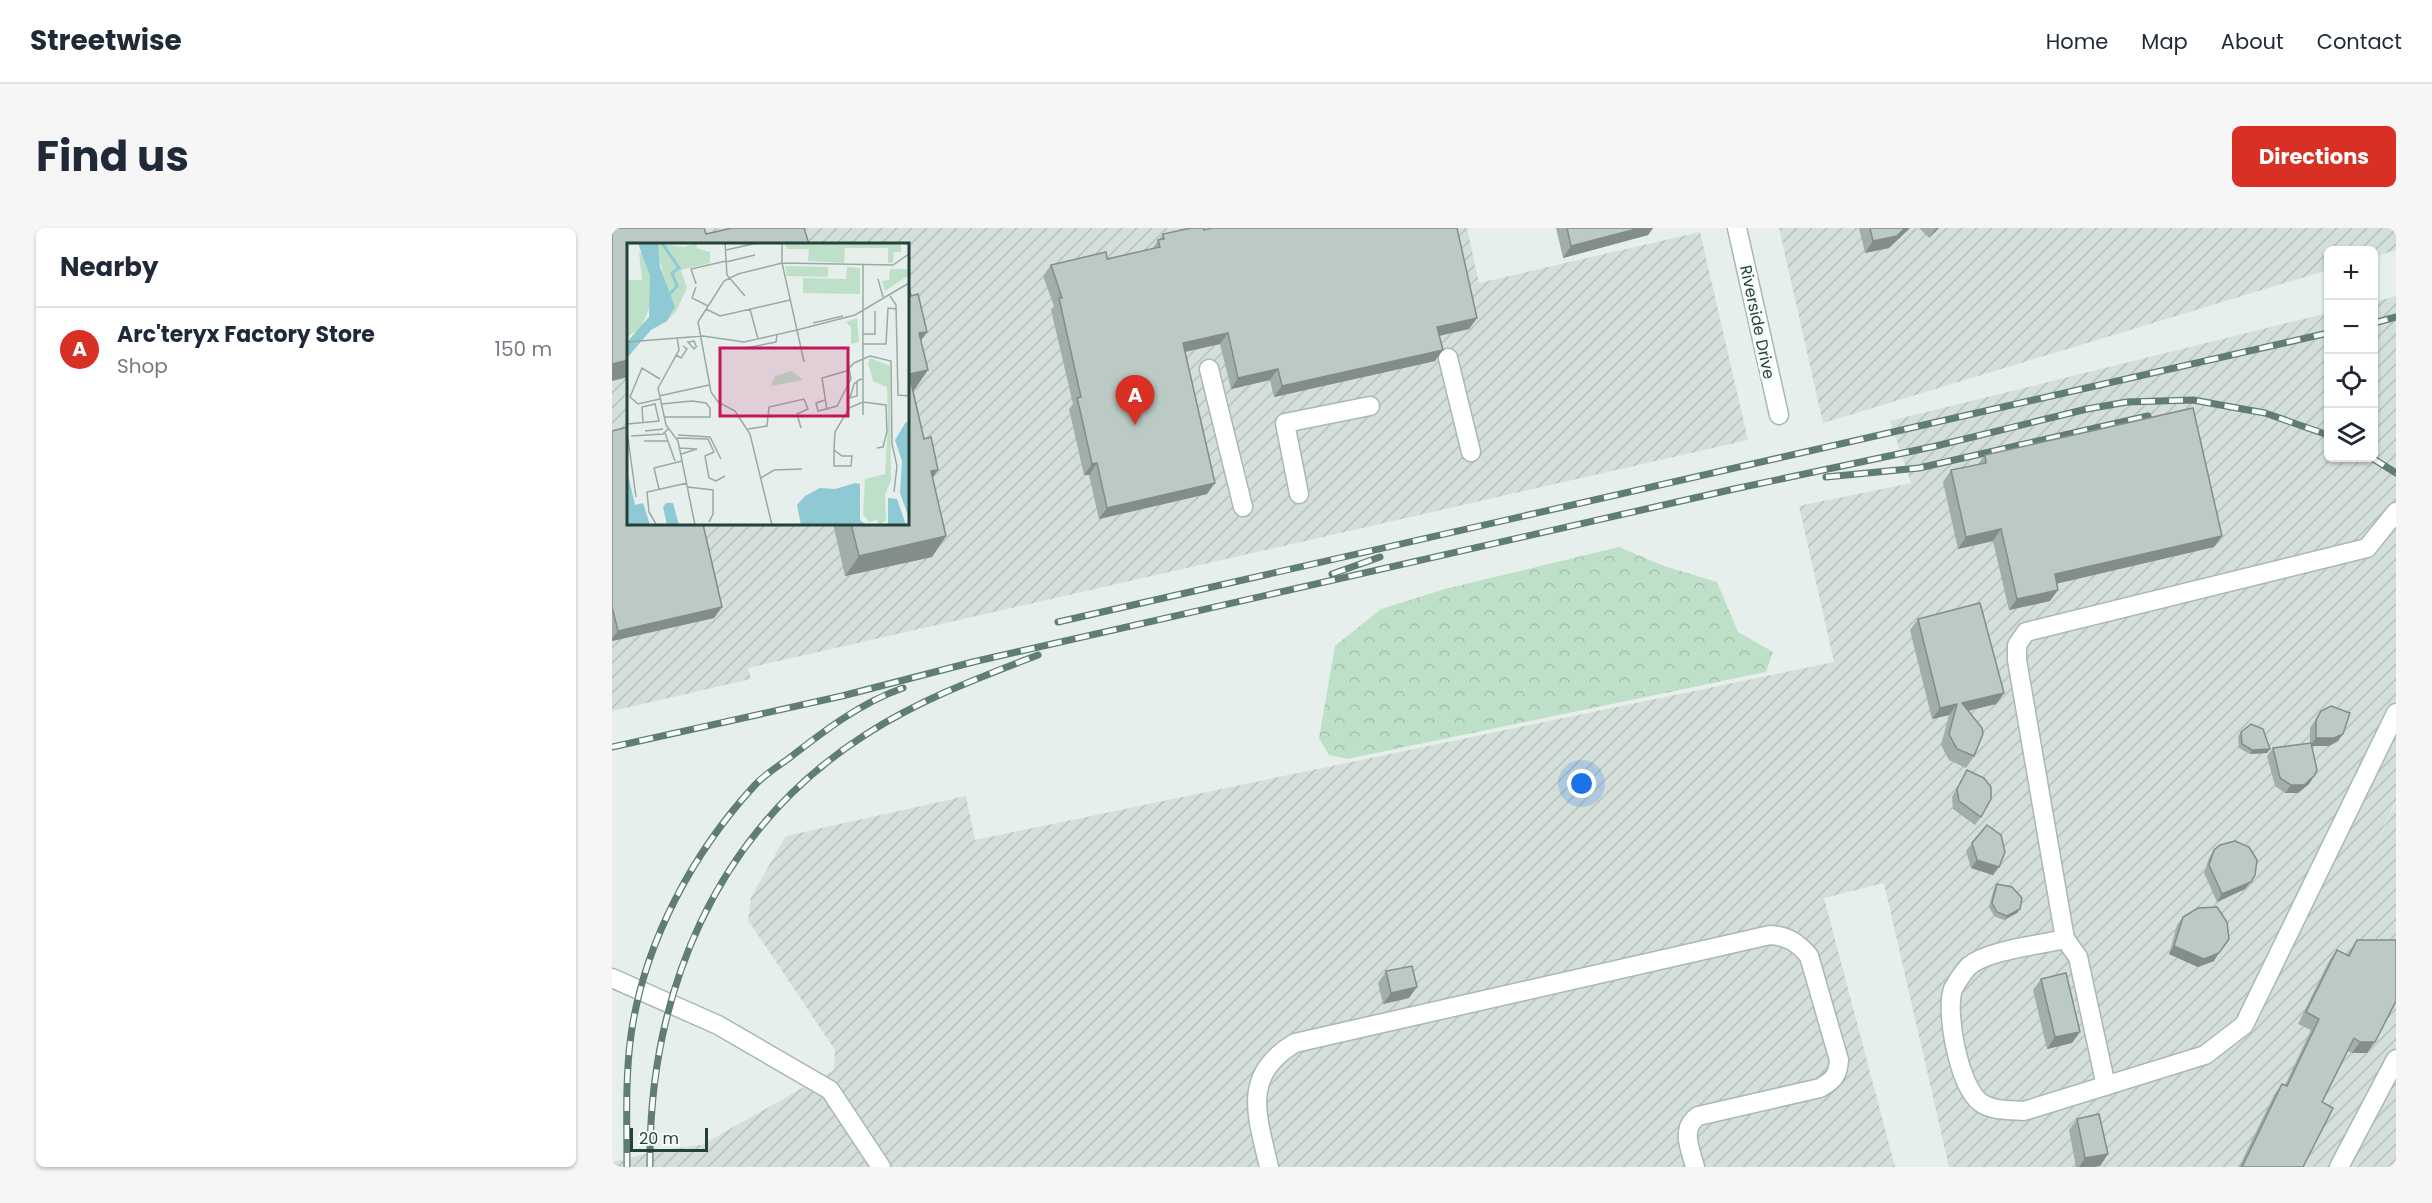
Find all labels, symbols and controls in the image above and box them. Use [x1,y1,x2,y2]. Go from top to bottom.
text: Streetwise [30,21,182,60]
text: Home [2046,27,2108,56]
text: Map [2141,27,2188,56]
text: About [2221,27,2284,56]
text: Contact [2317,27,2402,56]
button: Directions [2232,126,2396,187]
text: Find us [36,127,189,186]
inset map [627,243,909,525]
map controls [2324,246,2378,462]
button: + [2324,246,2378,300]
text: Nearby [60,249,158,285]
street label: Riverside Drive [1734,263,1781,381]
button: − [2324,300,2378,354]
text: Arc'teryx Factory Store [117,319,375,350]
text: A [72,335,87,363]
text: 150 m [495,335,552,363]
text: Shop [117,352,168,380]
button: locate [2324,354,2378,408]
pin: A [1116,376,1154,425]
button: layers [2324,408,2378,462]
your location [1567,769,1596,798]
scale bar [630,1125,708,1152]
text: 20 m [639,1127,679,1150]

